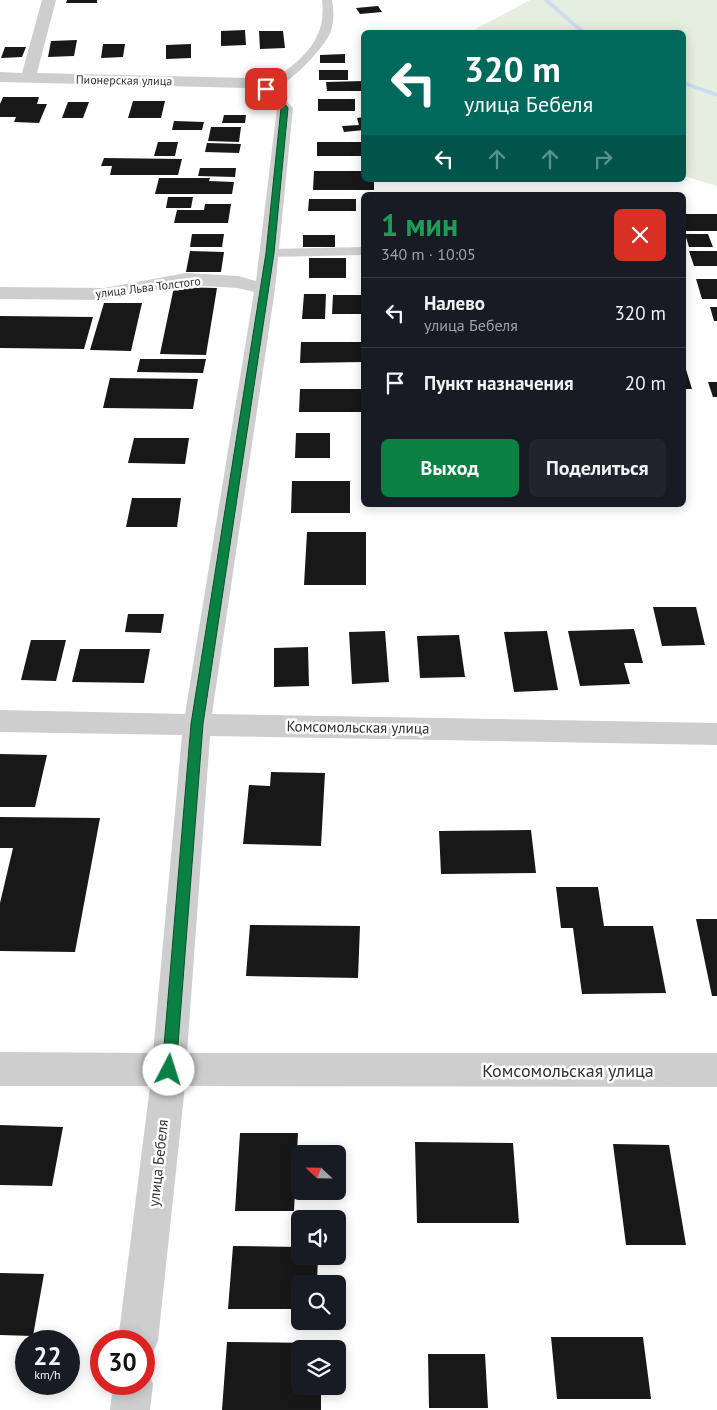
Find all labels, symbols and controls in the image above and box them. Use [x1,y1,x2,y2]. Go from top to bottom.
text: 320 m [464,46,561,92]
icon: left [381,50,446,115]
pin [245,68,287,110]
street label: Пионерская улица [76,72,172,88]
icon: arrive [252,75,280,103]
text: улица Бебеля [464,90,593,118]
icon: left [430,145,458,173]
icon: ahead [483,145,511,173]
icon: ahead [536,145,564,173]
icon: right [589,145,617,173]
text: 1 мин [381,205,458,244]
button: close [614,209,666,261]
text: 340 m · 10:05 [381,244,476,264]
street label: улица Льва Толстого [95,273,201,301]
text: Налево [424,291,485,315]
icon: left [381,299,409,327]
text: 320 m [614,301,666,325]
text: улица Бебеля [424,315,518,335]
icon: arrive [381,369,409,397]
text: Пункт назначения [424,371,574,395]
text: 20 m [625,371,666,395]
button: Выход [381,439,519,497]
button: Поделиться [529,439,666,497]
street label: Комсомольская улица [286,716,430,738]
position arrow [142,1043,194,1095]
street label: Комсомольская улица [482,1059,654,1082]
street label: улица Бебеля [144,1118,172,1208]
north arrow [291,1145,346,1200]
map controls [291,1145,346,1395]
button: sound [291,1210,346,1265]
button: search [291,1275,346,1330]
speed limit sign: 30 [90,1330,155,1395]
text: 22 [33,1340,62,1372]
button: layers [291,1340,346,1395]
text: km/h [34,1367,61,1382]

